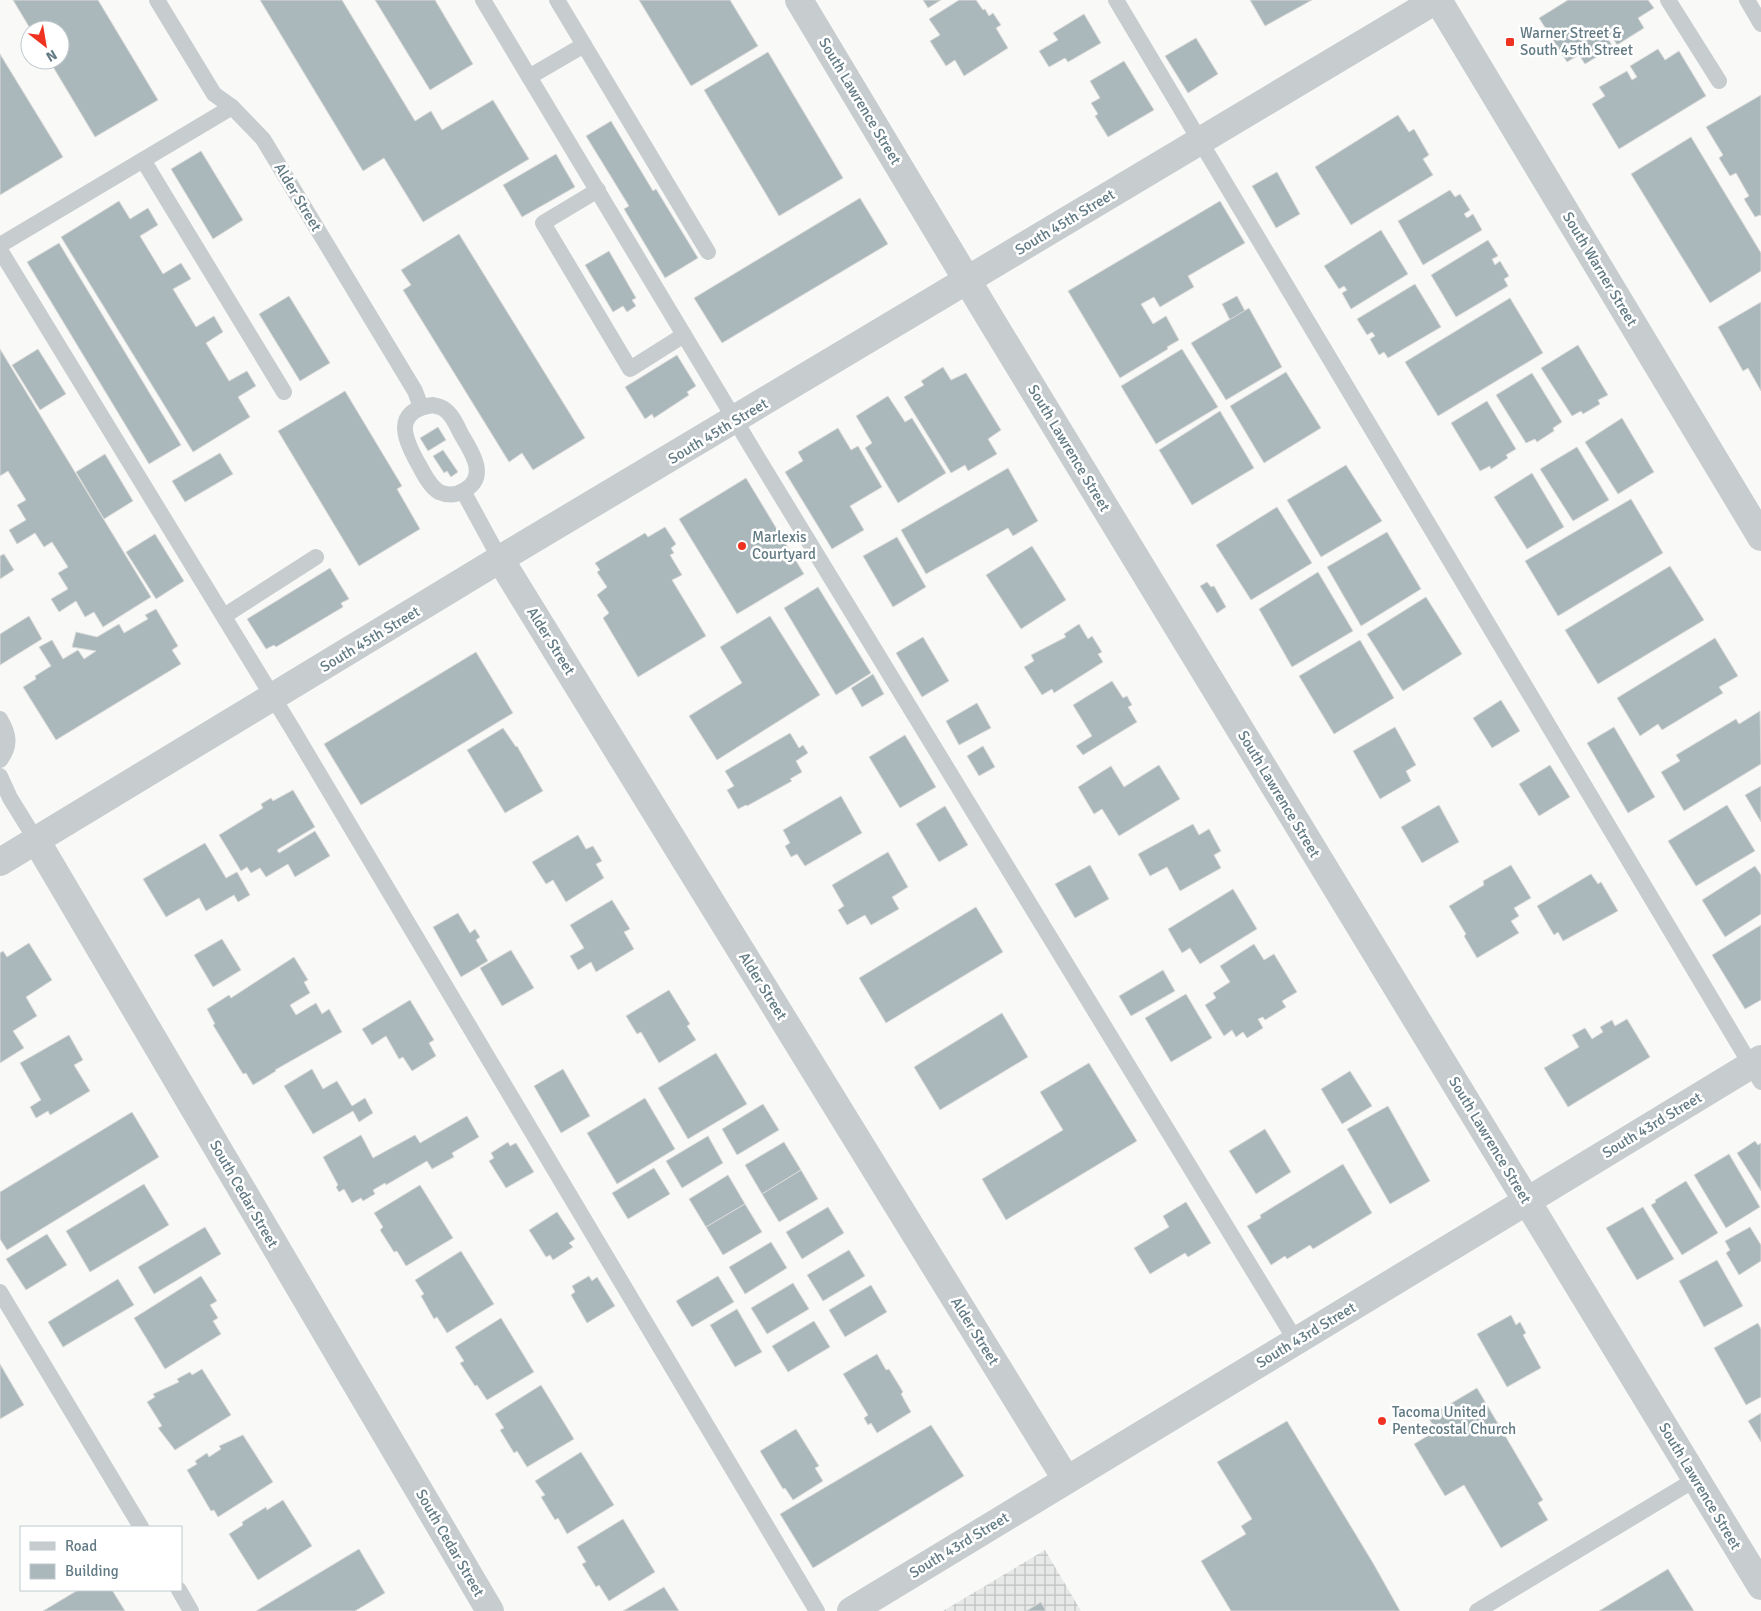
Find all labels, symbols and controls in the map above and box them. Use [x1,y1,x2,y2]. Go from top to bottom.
north arrow [20,20,70,70]
place label: Warner Street & South 45th Street [1520,24,1633,59]
street label: South Lawrence Street [815,34,905,168]
marker: Warner Street & South 45th Street [1504,36,1516,48]
text: N [43,46,60,66]
street label: Alder Street [271,159,325,235]
street label: South 45th Street [1012,185,1118,259]
street label: South Warner Street [1559,209,1641,329]
street label: South Lawrence Street [1024,381,1114,515]
street label: South 45th Street [665,394,771,468]
place label: Marlexis Courtyard [752,528,816,563]
marker: Marlexis Courtyard [736,540,748,552]
street label: South 45th Street [317,602,423,676]
street label: Alder Street [523,604,579,678]
street label: South Lawrence Street [1234,727,1324,861]
street label: Alder Street [735,949,791,1023]
street label: South Lawrence Street [1445,1073,1535,1207]
street label: South 43rd Street [1599,1088,1705,1162]
street label: South Cedar Street [206,1137,282,1251]
street label: Alder Street [947,1294,1003,1368]
street label: South 43rd Street [1253,1298,1359,1372]
place label: Tacoma United Pentecostal Church [1392,1403,1516,1438]
marker: Tacoma United Pentecostal Church [1376,1415,1388,1427]
street label: South Lawrence Street [1655,1419,1745,1553]
street label: South Cedar Street [412,1486,488,1600]
street label: South 43rd Street [906,1508,1012,1582]
legend [20,1526,182,1591]
text: Road [65,1537,97,1555]
text: Building [65,1562,119,1580]

